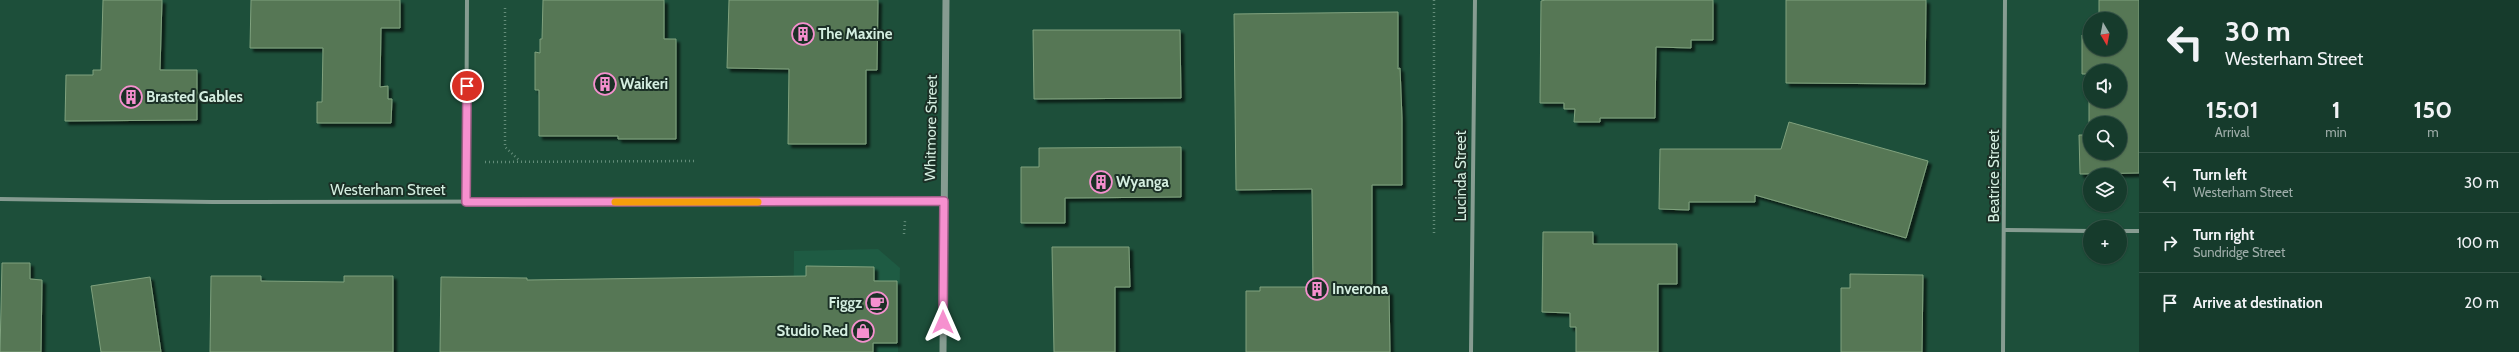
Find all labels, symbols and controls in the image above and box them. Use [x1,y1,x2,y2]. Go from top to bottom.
north arrow [2083,12,2127,56]
map controls [2083,12,2127,264]
text: 30 m [2225,14,2291,48]
icon: left [2159,16,2211,68]
building icon: The Maxine [790,21,816,47]
place label: The Maxine [818,25,893,43]
text: Westerham Street [2225,48,2363,70]
button: sound [2083,64,2127,108]
pin [450,69,484,103]
building icon: Waikeri [592,71,618,97]
icon: arrive [456,75,478,97]
place label: Waikeri [620,75,668,93]
street label: Whitmore Street [921,75,941,181]
building icon: Brasted Gables [118,84,144,110]
place label: Brasted Gables [146,88,243,106]
text: 15:01 [2206,95,2259,124]
text: 1 [2332,95,2340,124]
text: 150 [2414,95,2452,124]
button: search [2083,116,2127,160]
text: Arrival [2215,124,2249,140]
text: min [2325,124,2347,140]
text: m [2427,124,2439,140]
street label: Lucinda Street [1452,130,1470,222]
street label: Beatrice Street [1985,130,2003,222]
text: Turn left [2193,166,2247,184]
button: layers [2083,168,2127,212]
building icon: Wyanga [1088,169,1114,195]
icon: left [2159,172,2181,194]
place label: Wyanga [1116,173,1170,191]
text: 30 m [2464,174,2499,192]
street label: Westerham Street [330,181,446,199]
text: Westerham Street [2193,184,2293,200]
button: + [2083,220,2127,264]
text: Turn right [2193,226,2254,244]
icon: right [2159,232,2181,254]
text: 100 m [2457,234,2499,252]
text: Sundridge Street [2193,244,2285,260]
building icon: Inverona [1304,276,1330,302]
place label: Inverona [1332,280,1389,298]
cafe icon: Figgz [864,290,890,316]
icon: arrive [2159,292,2181,314]
place label: Figgz [829,294,862,312]
text: Arrive at destination [2193,294,2323,312]
text: 20 m [2464,294,2499,312]
position arrow [922,301,964,343]
shop icon: Studio Red [850,318,876,344]
place label: Studio Red [777,322,848,340]

